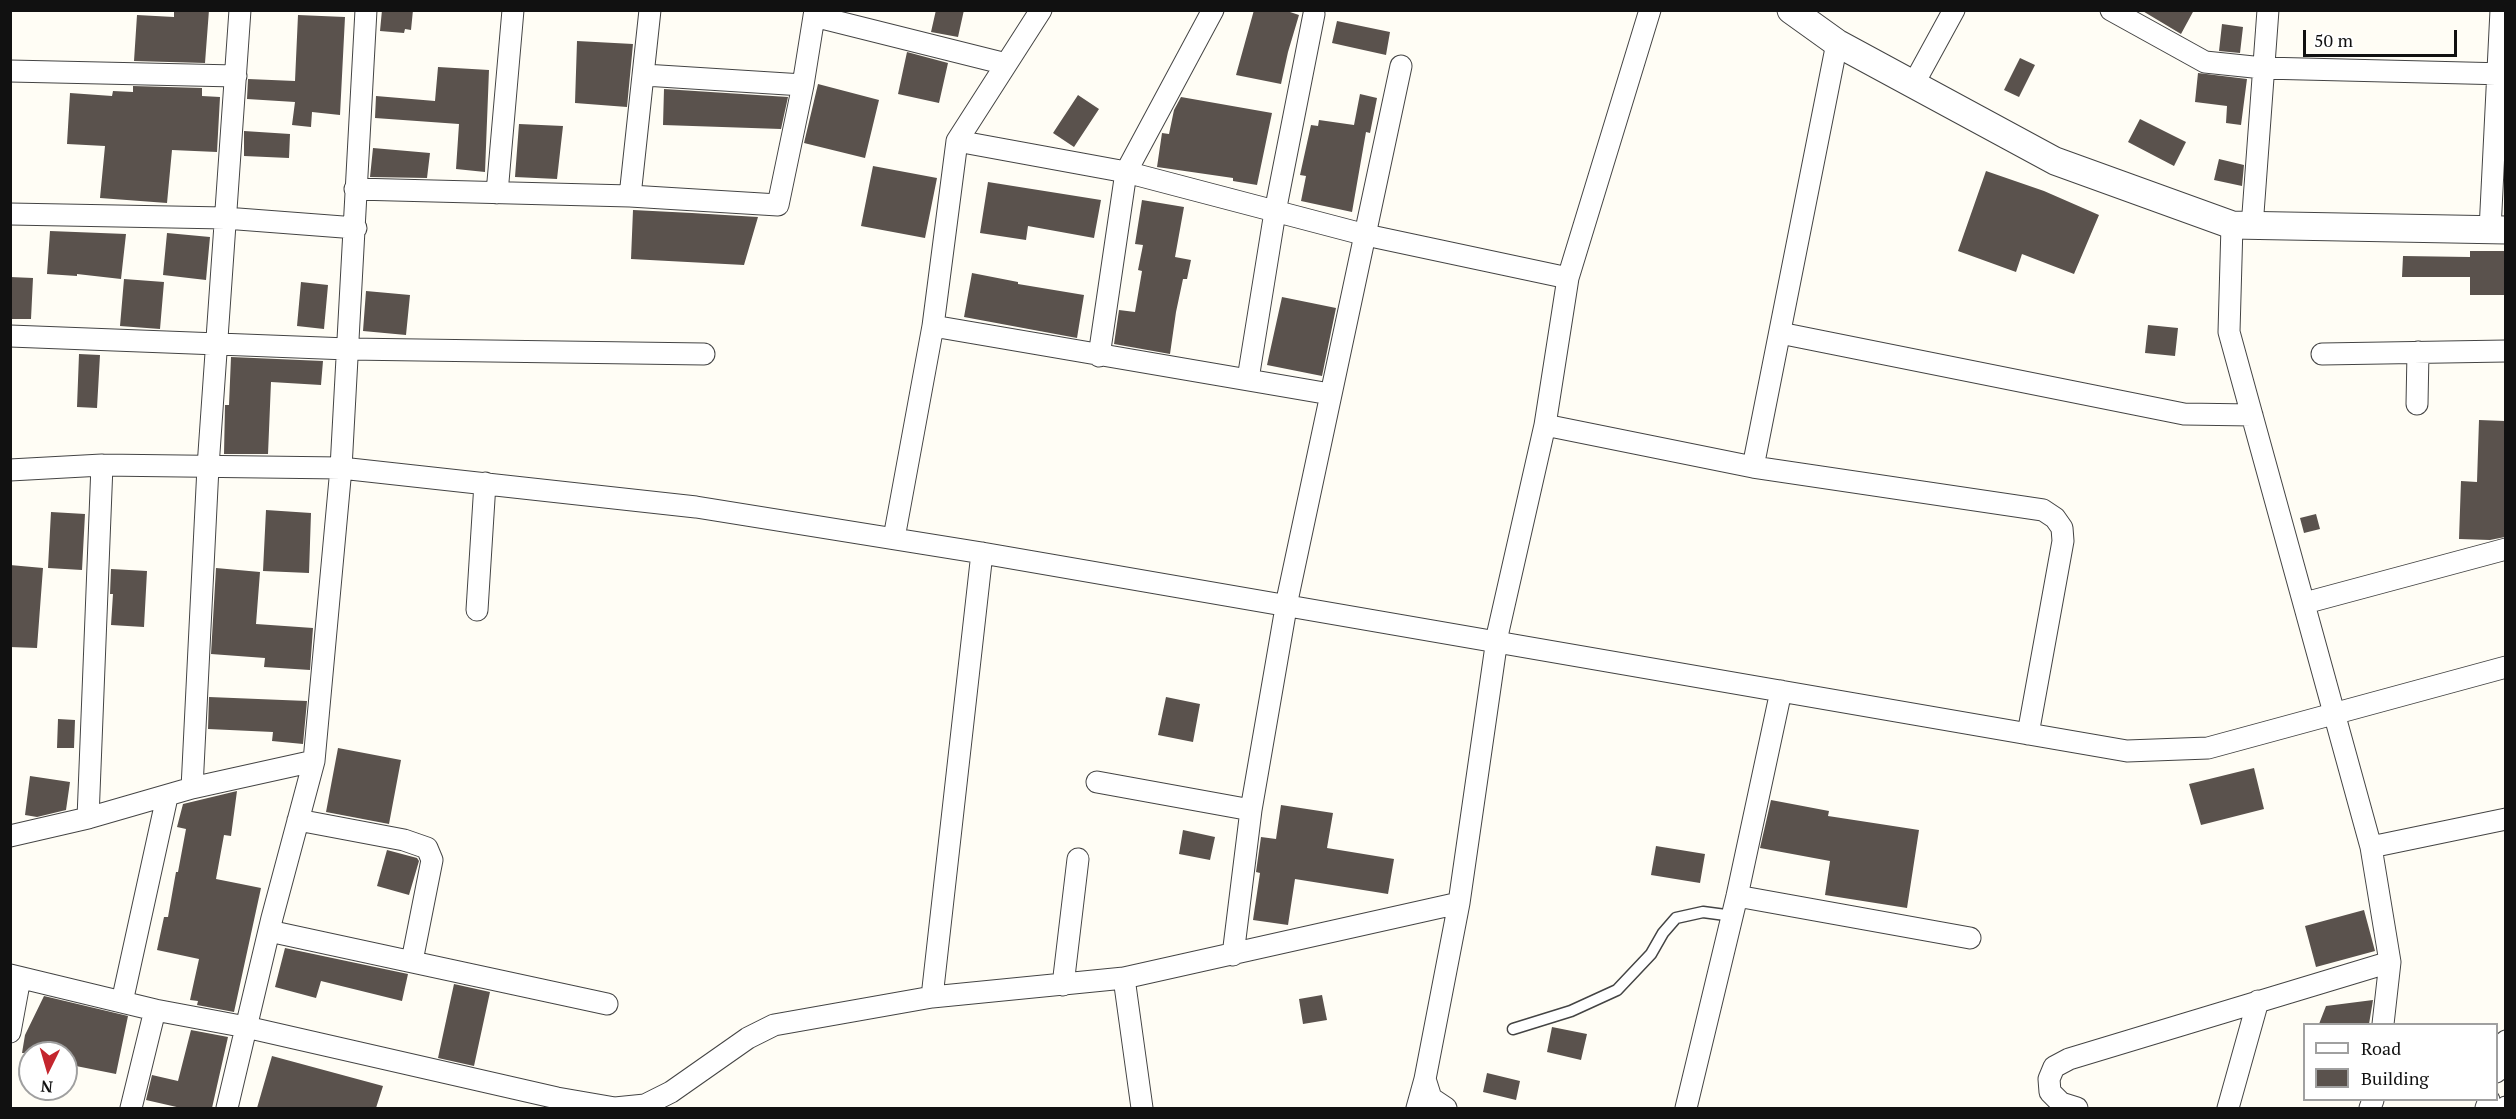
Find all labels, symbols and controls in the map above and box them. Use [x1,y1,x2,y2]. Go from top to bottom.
scale bar [2306,18,2460,56]
text: 50 m [2314,28,2353,52]
legend [2303,1023,2498,1101]
text: Road [2361,1036,2401,1060]
north arrow [18,1041,78,1101]
text: Building [2361,1066,2429,1090]
text: N [40,1075,54,1098]

